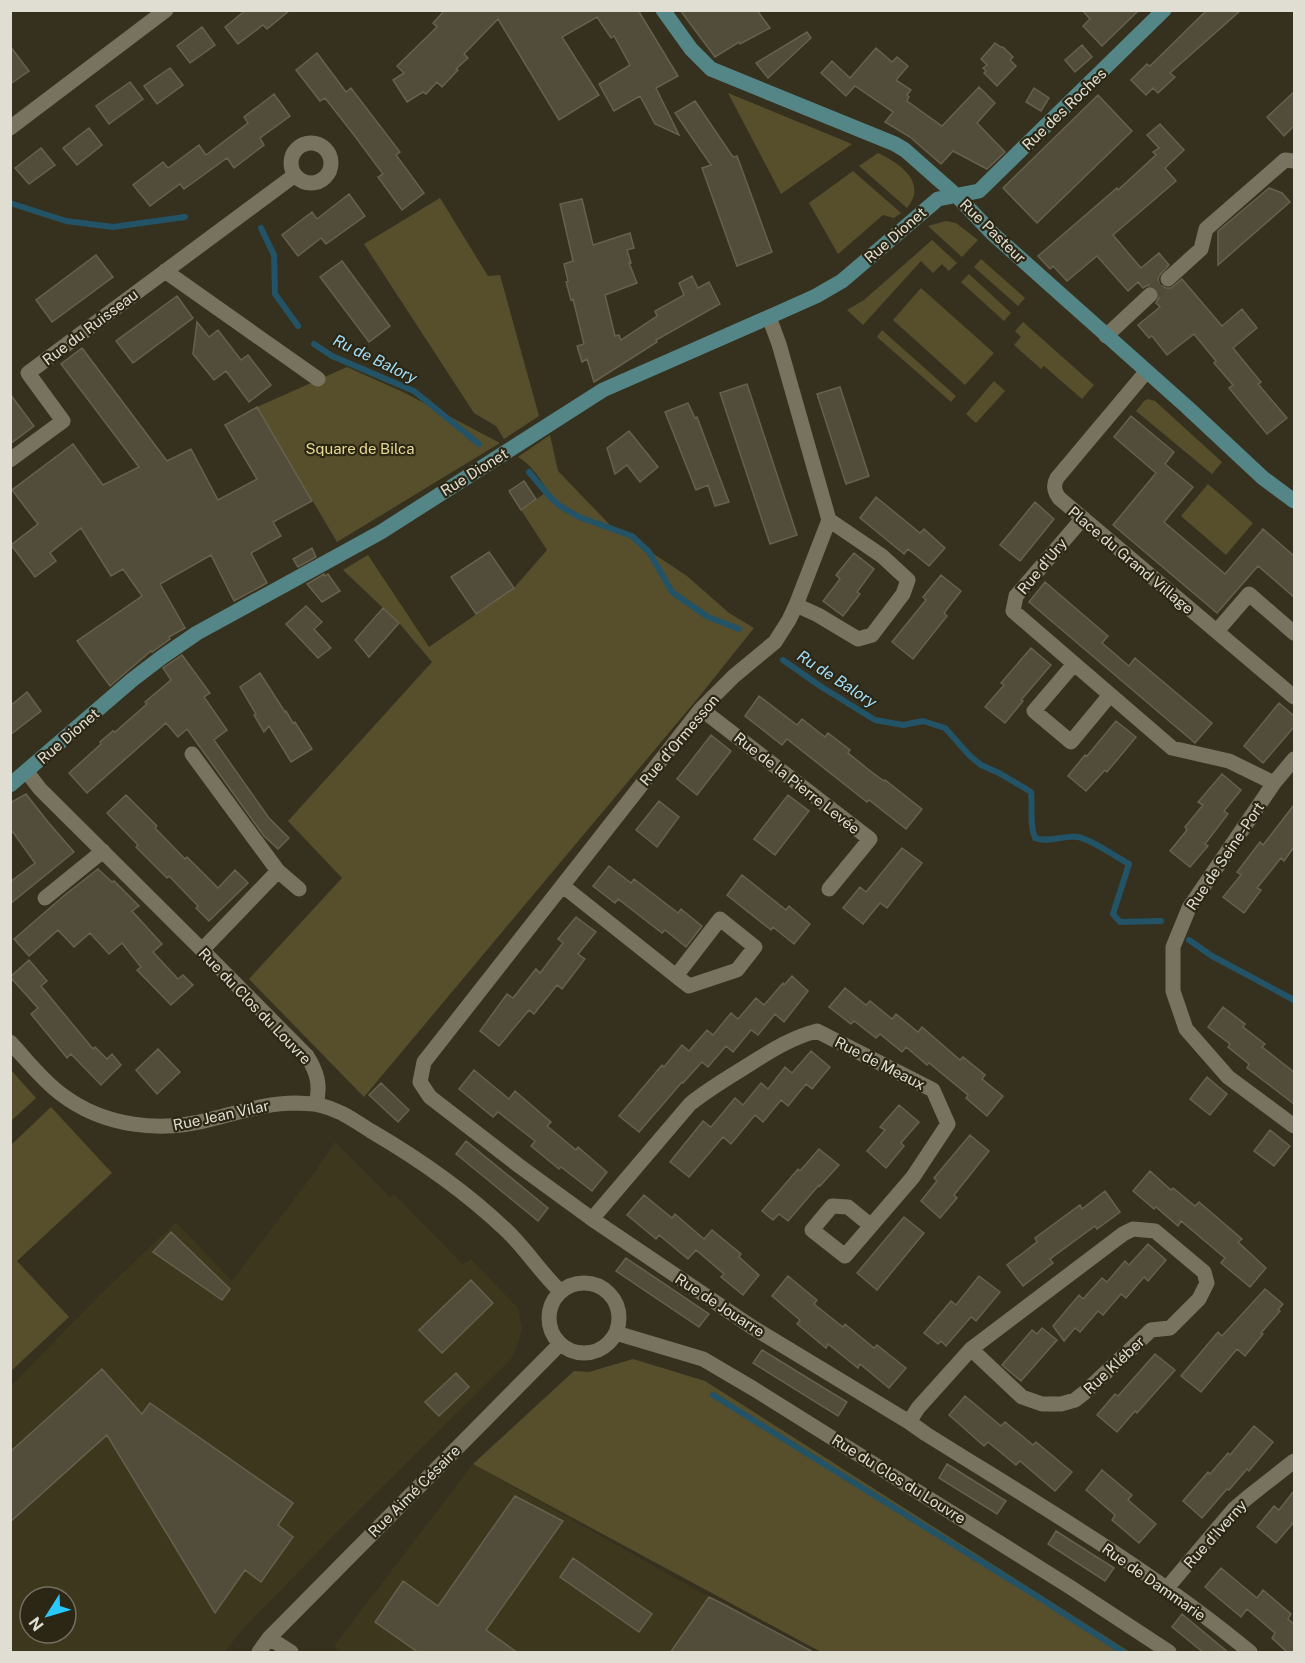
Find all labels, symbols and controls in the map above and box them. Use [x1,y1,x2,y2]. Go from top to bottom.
street label: Rue des Roches [1018,65,1110,153]
street label: Rue Pasteur [957,195,1029,267]
street label: Rue Dionet [861,204,929,266]
street label: Rue du Ruisseau [39,286,141,368]
water label: Ru de Balory [330,331,421,388]
park label: Square de Bilca [306,440,414,457]
street label: Rue Dionet [437,445,511,499]
street label: Place du Grand Village [1065,503,1197,617]
street label: Rue d'Ury [1014,535,1070,597]
water label: Ru de Balory [794,646,881,712]
street label: Rue d'Ormesson [636,691,722,789]
street label: Rue Dionet [34,705,102,767]
street label: Rue de la Pierre Levée [731,729,863,837]
street label: Rue de Seine-Port [1183,799,1267,913]
street label: Rue du Clos du Louvre [195,945,315,1067]
street label: Rue de Meaux [832,1033,928,1093]
street label: Rue Jean Vilar [171,1096,271,1133]
street label: Rue de Jouarre [672,1270,768,1340]
street label: Rue Kléber [1080,1332,1148,1397]
street label: Rue du Clos du Louvre [829,1431,969,1527]
street label: Rue Aimé Césaire [365,1442,463,1540]
street label: Rue d'Iverny [1180,1497,1250,1571]
street label: Rue de Dammarie [1099,1540,1209,1624]
north arrow [18,1585,78,1645]
text: N [25,1613,48,1634]

